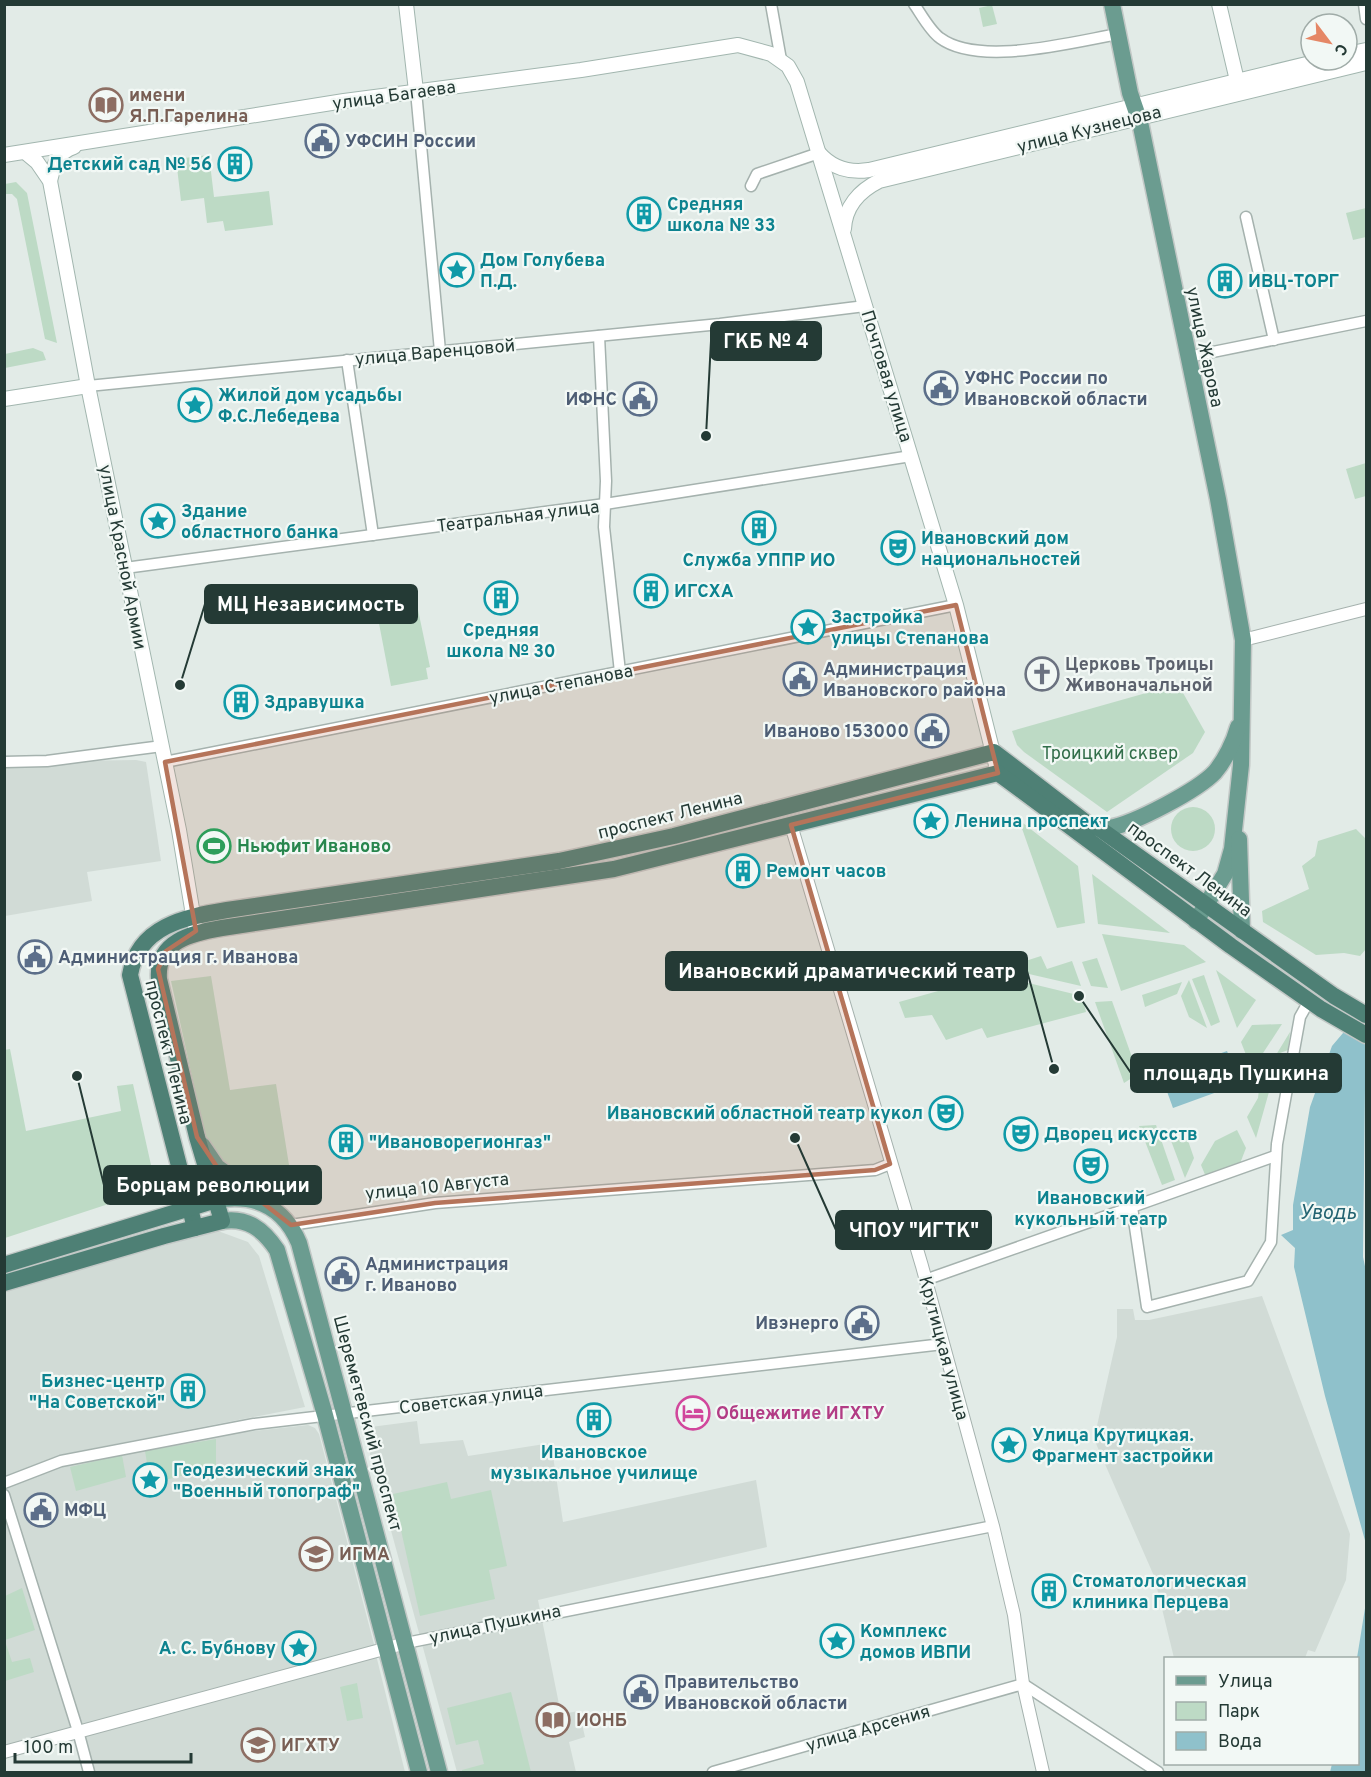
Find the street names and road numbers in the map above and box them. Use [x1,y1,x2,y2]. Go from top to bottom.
street label: улица Багаева [331,76,457,117]
street label: улица Кузнецова [1015,101,1164,160]
street label: улица Жарова [1180,285,1228,410]
street label: Почтовая улица [855,307,917,445]
street label: улица Варенцовой [354,335,516,372]
street label: улица Красной Армии [92,463,151,652]
street label: Театральная улица [436,496,601,539]
street label: улица Степанова [487,660,635,711]
street label: проспект Ленина [596,787,745,846]
street label: проспект Ленина [1122,817,1256,923]
street label: проспект Ленина [138,978,197,1127]
street label: улица 10 Августа [364,1169,510,1206]
street label: Крутицкая улица [912,1274,973,1423]
street label: Шереметевский проспект [327,1313,406,1534]
street label: Советская улица [398,1380,545,1421]
street label: улица Пушкина [427,1600,563,1651]
street label: улица Арсения [804,1701,933,1758]

